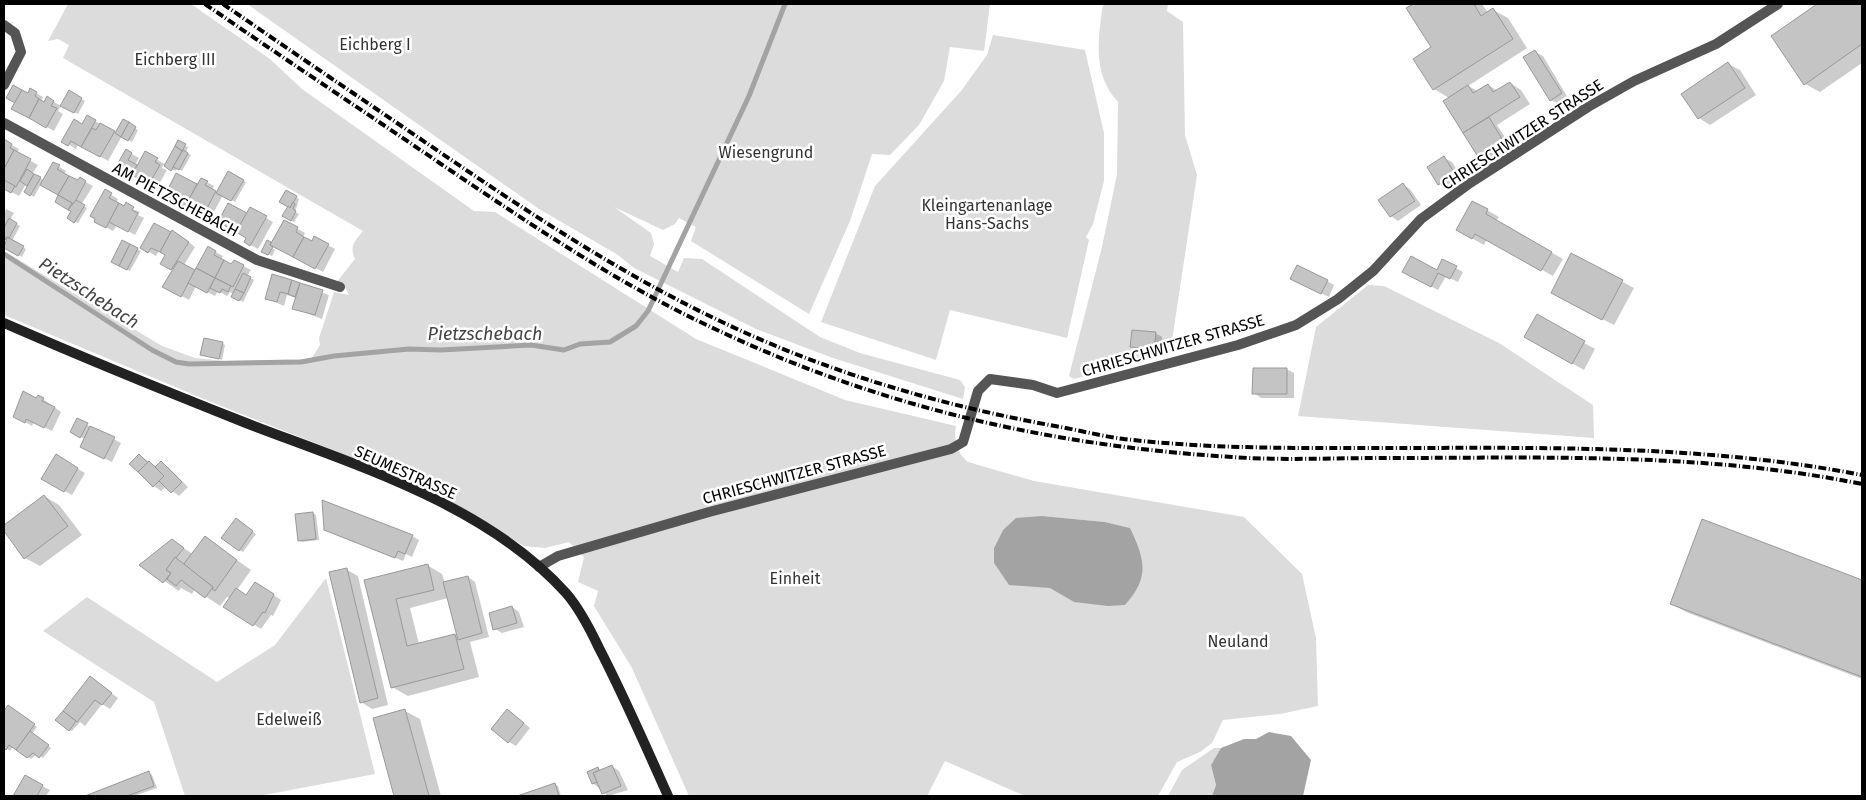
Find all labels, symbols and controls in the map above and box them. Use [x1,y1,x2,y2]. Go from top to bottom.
park label: Eichberg I [339,35,411,54]
park label: Eichberg III [135,50,215,69]
street label: CHRIESCHWITZER STRASSE [1438,75,1607,194]
park label: Wiesengrund [719,143,813,162]
street label: AM PIETZSCHEBACH [109,158,242,241]
park label: Kleingartenanlage Hans-Sachs [921,196,1053,233]
water label: Pietzschebach [35,252,143,334]
street label: CHRIESCHWITZER STRASSE [1080,310,1267,381]
water label: Pietzschebach [428,323,542,345]
street label: SEUMESTRASSE [352,441,460,504]
street label: CHRIESCHWITZER STRASSE [700,441,888,508]
park label: Einheit [770,569,821,588]
park label: Neuland [1207,632,1269,651]
park label: Edelweiß [256,710,322,729]

